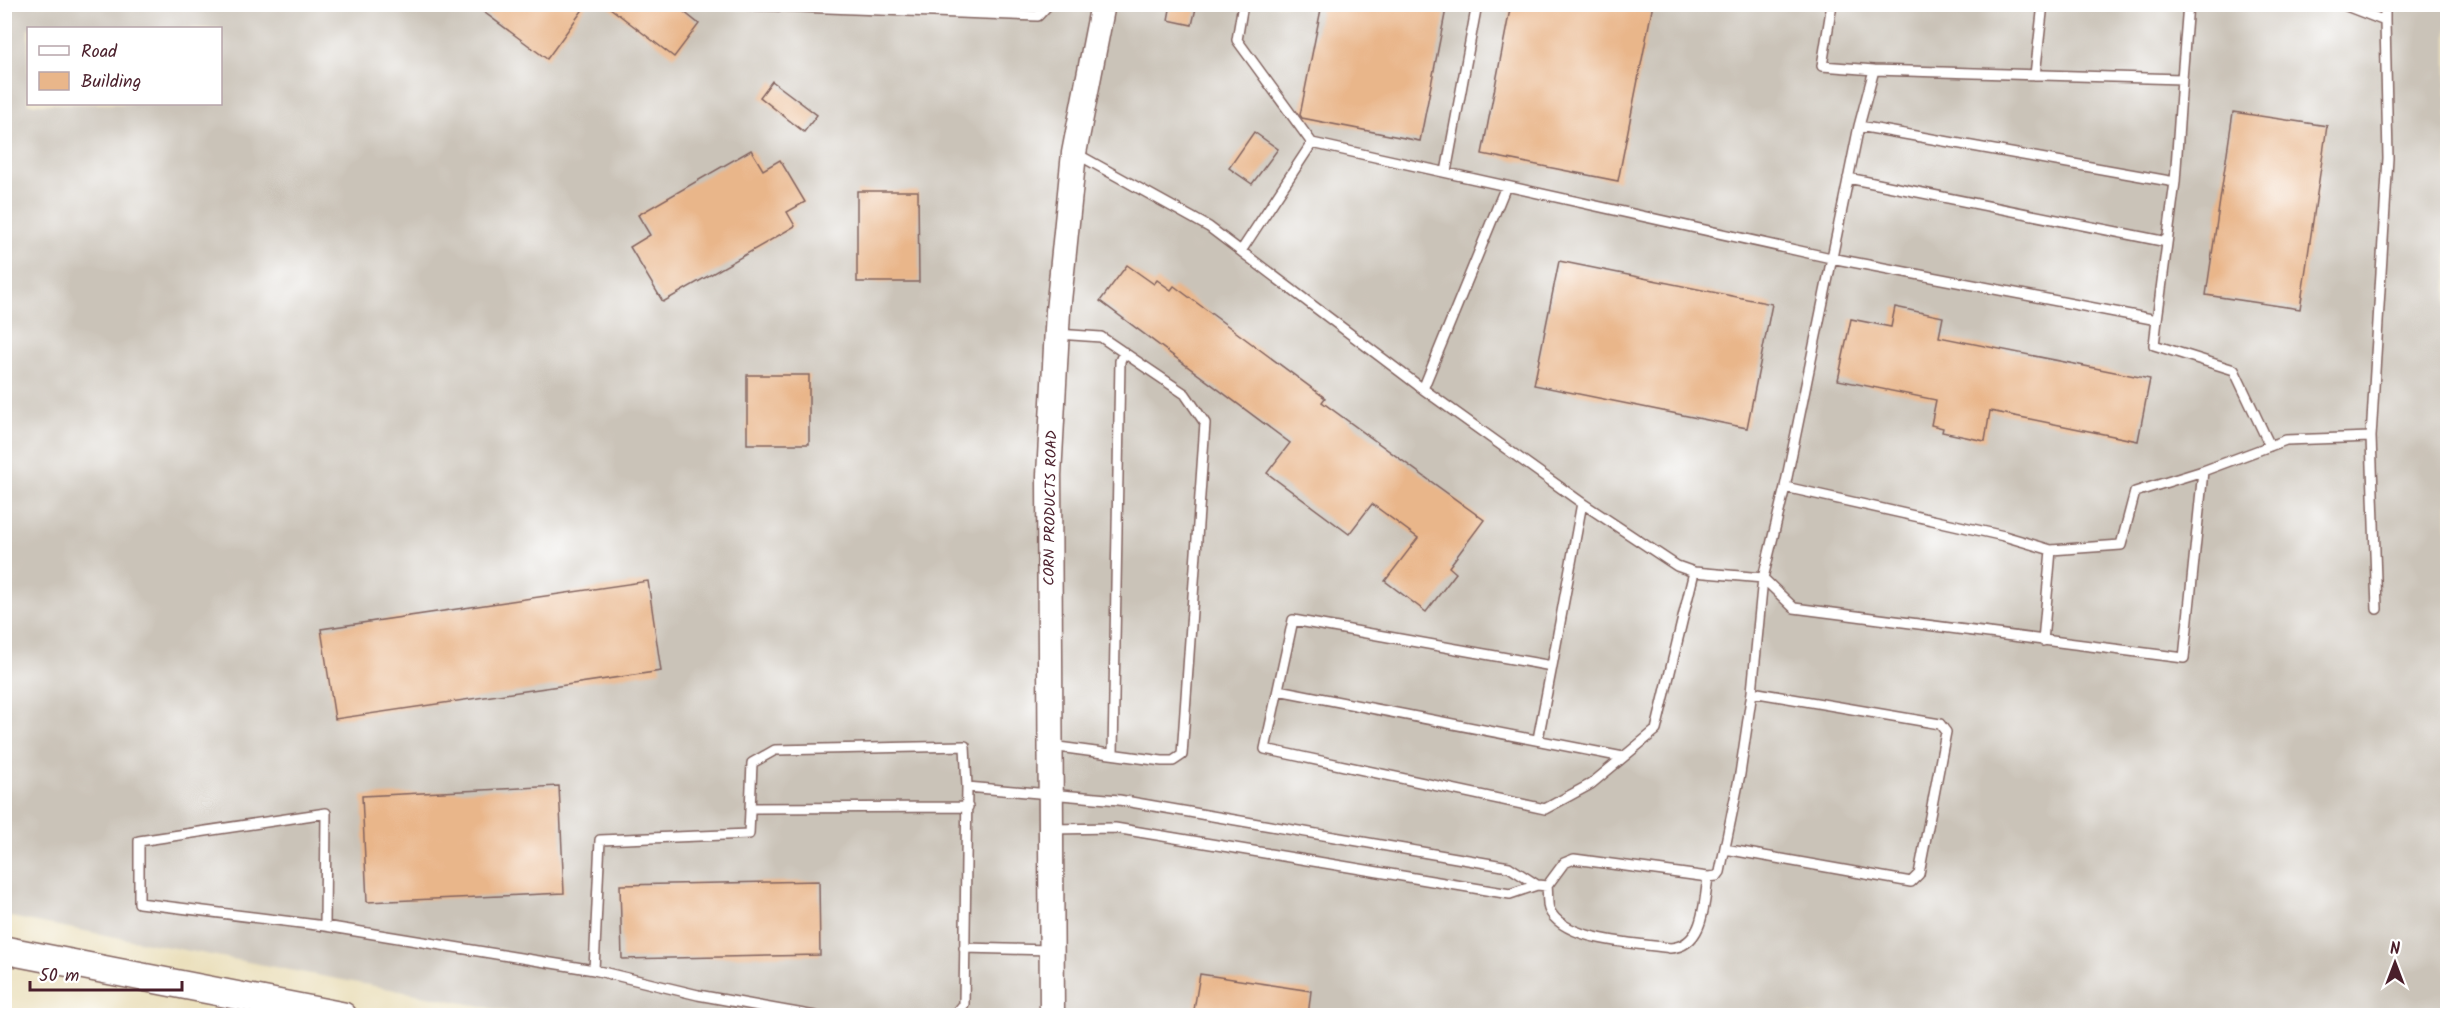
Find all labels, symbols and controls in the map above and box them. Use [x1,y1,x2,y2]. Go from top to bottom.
legend [27,27,222,105]
text: Road [81,38,118,67]
text: Building [81,68,141,97]
street label: CORN PRODUCTS ROAD [1038,430,1064,586]
north arrow [2365,933,2425,993]
text: N [2390,937,2400,962]
scale bar [30,954,182,992]
text: 50 m [39,962,79,991]

